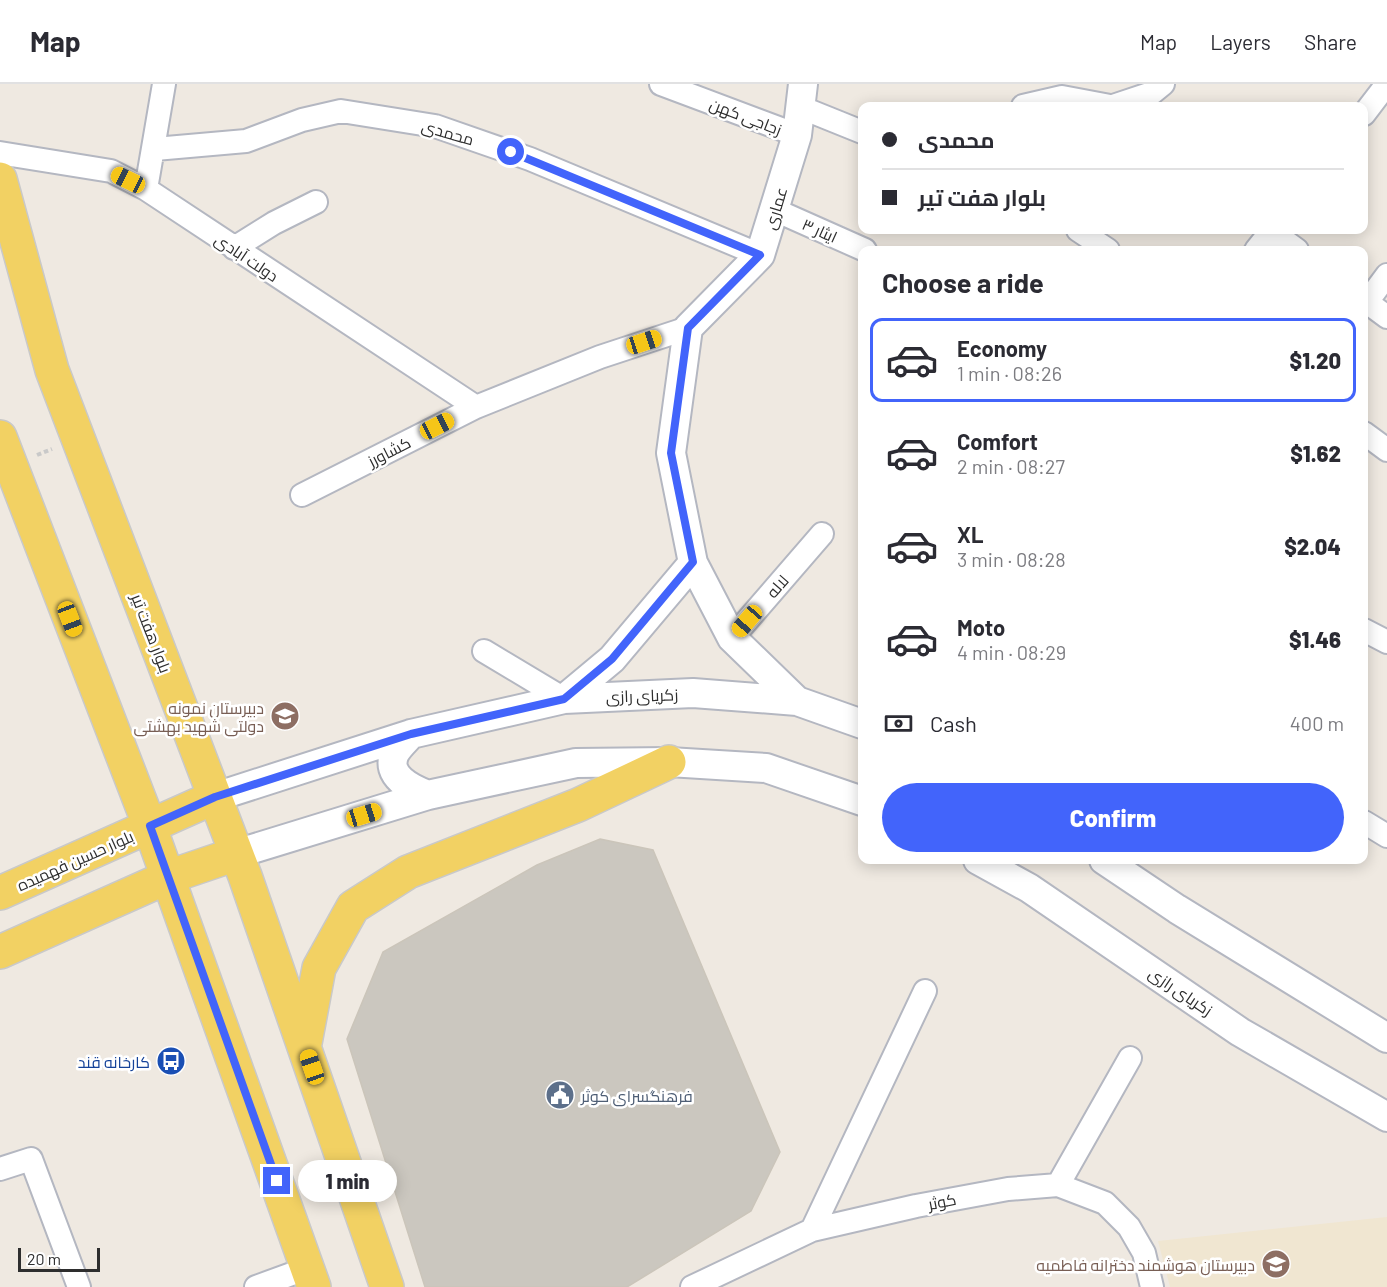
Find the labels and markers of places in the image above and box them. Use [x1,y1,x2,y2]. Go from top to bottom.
place label: دبیرستان نمونه دولتی شهید بهشتی [133,698,264,737]
school or university icon: دبیرستان نمونه دولتی شهید بهشتی [269,700,301,732]
bus stop icon: کارخانه قند [155,1045,187,1077]
place label: کارخانه قند [78,1052,150,1072]
public building icon: فرهنگسرای کوثر [544,1079,576,1111]
place label: فرهنگسرای کوثر [580,1086,693,1107]
school or university icon: دبیرستان هوشمند دخترانه فاطمیه [1260,1248,1292,1280]
place label: دبیرستان هوشمند دخترانه فاطمیه [1036,1255,1255,1276]

